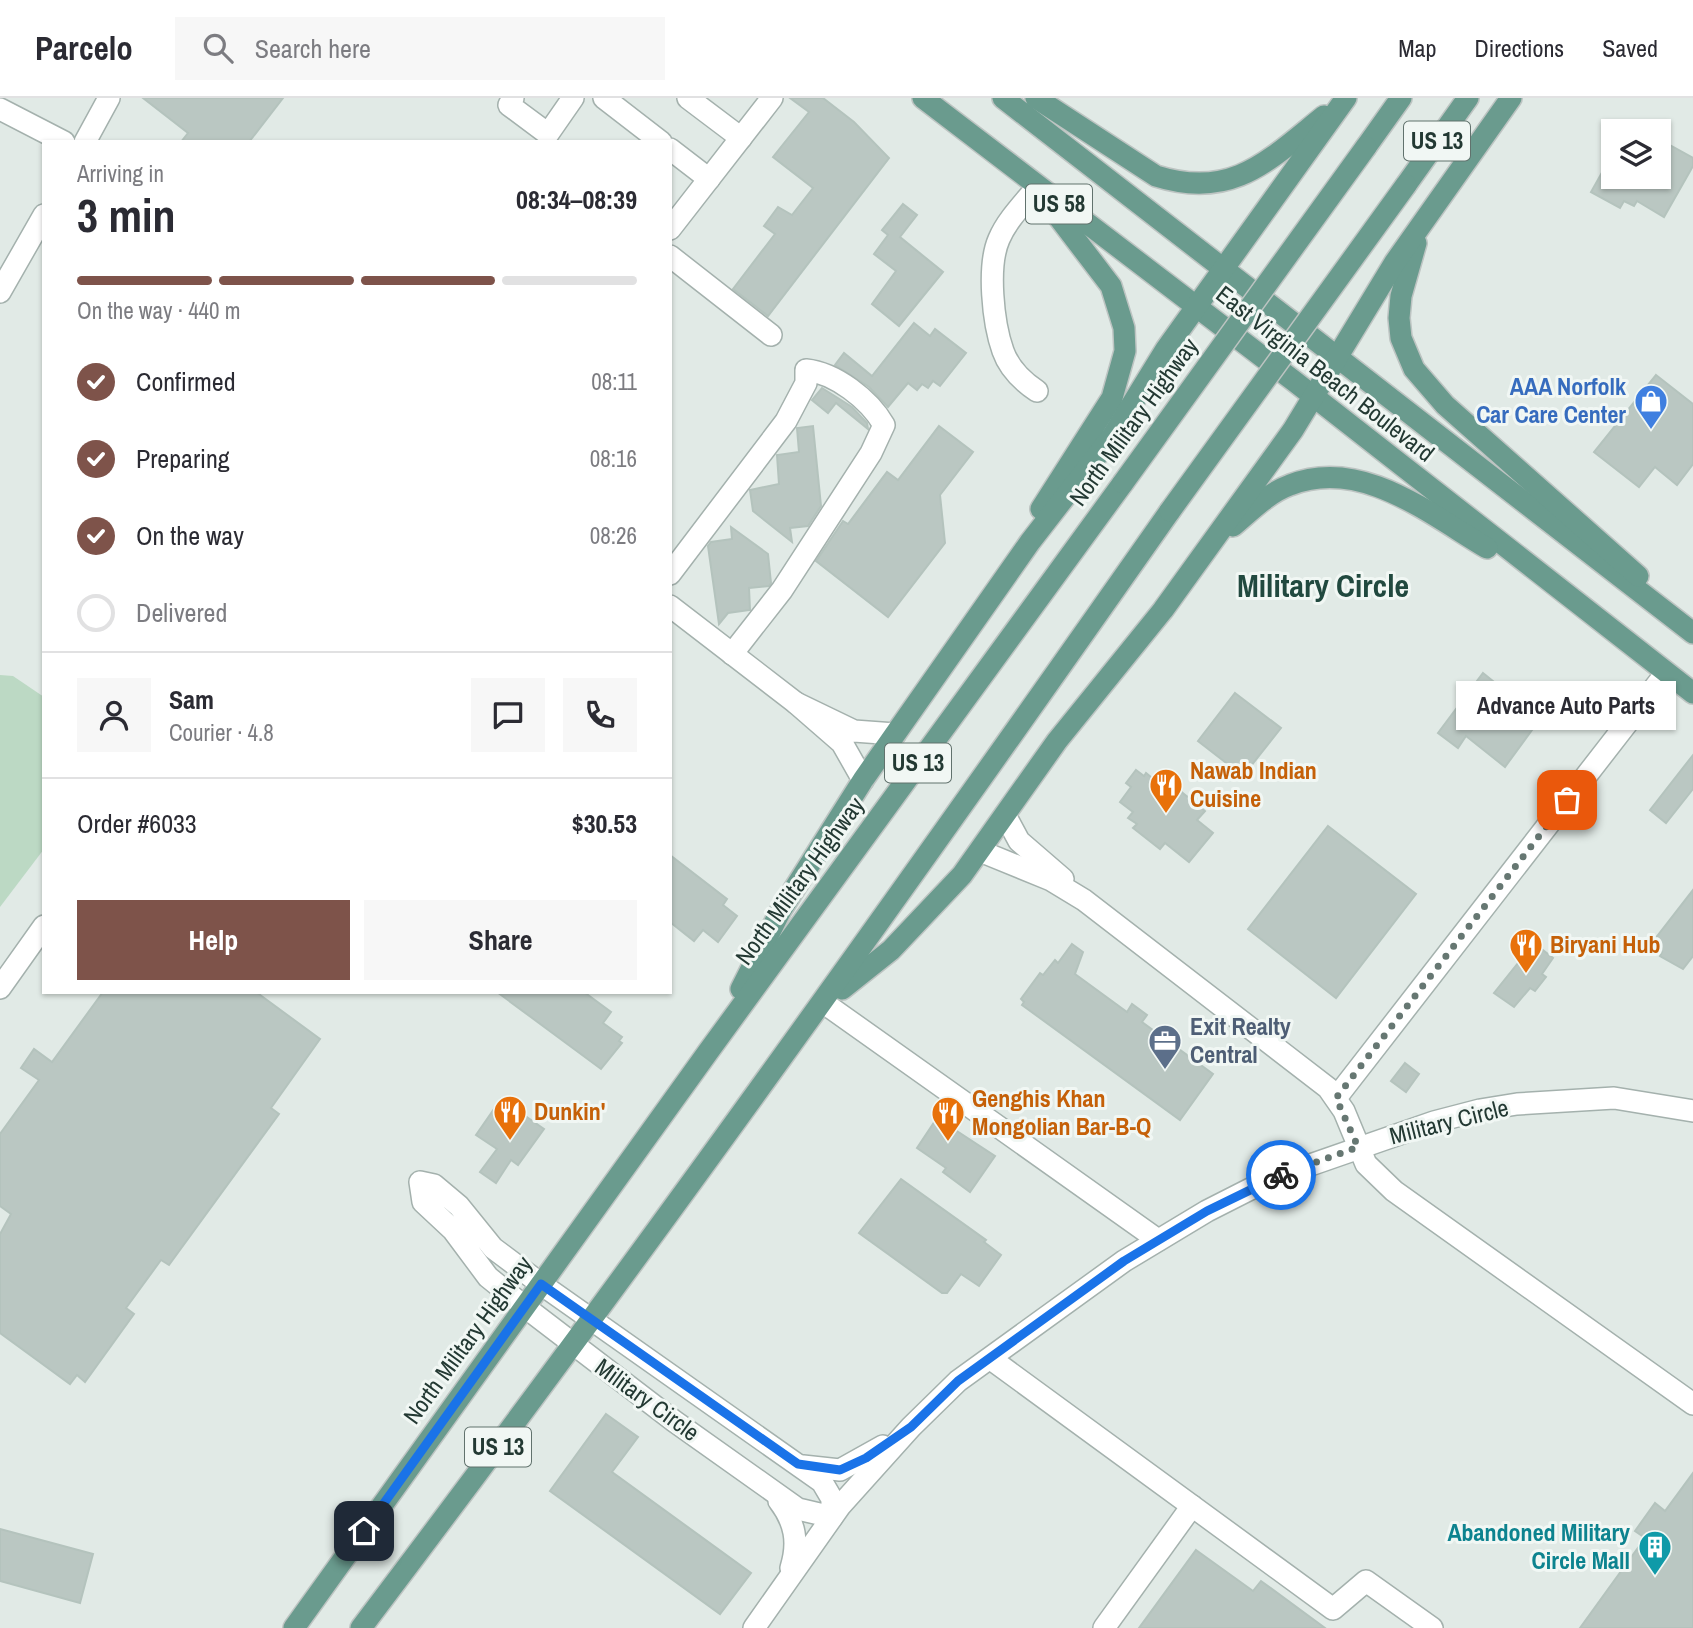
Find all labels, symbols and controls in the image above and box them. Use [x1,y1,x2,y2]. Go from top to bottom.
search box [175,17,665,80]
text: Parcelo [35,26,133,70]
icon: search [199,29,237,67]
text: Search here [255,31,371,66]
text: Map [1398,32,1436,64]
text: Directions [1474,32,1564,64]
text: Saved [1602,32,1658,64]
map controls [1601,119,1671,189]
button: layers [1601,119,1671,189]
road number: US 13 [1404,122,1470,160]
text: Arriving in [77,158,164,189]
text: 08:34–08:39 [516,182,637,217]
text: 3 min [77,184,176,246]
road number: US 58 [1026,184,1092,223]
street label: East Virginia Beach Boulevard [1210,278,1441,469]
text: On the way · 440 m [77,295,241,326]
street label: North Military Highway [1061,331,1205,512]
icon: check [77,363,115,401]
text: Confirmed [136,364,236,399]
text: 08:11 [591,366,637,397]
place label: AAA Norfolk Car Care Center [1476,370,1626,430]
shop icon: AAA Norfolk Car Care Center [1632,382,1670,431]
icon: check [77,440,115,478]
text: Preparing [136,441,230,476]
text: 08:16 [590,443,637,474]
icon: check [77,517,115,555]
text: On the way [136,518,244,553]
text: 08:26 [590,520,637,551]
district label: Military Circle [1237,564,1409,607]
text: Delivered [136,595,227,630]
button: person [77,678,151,752]
button: chat [471,678,545,752]
button: phone [563,678,637,752]
callout: Advance Auto Parts [1457,681,1677,730]
text: Sam [169,682,214,717]
text: Advance Auto Parts [1477,690,1655,721]
text: Courier · 4.8 [169,717,274,748]
road number: US 13 [885,744,951,782]
place label: Nawab Indian Cuisine [1190,754,1317,814]
restaurant icon: Nawab Indian Cuisine [1147,766,1185,815]
pin [1537,770,1597,830]
icon: bag [1548,781,1586,819]
street label: North Military Highway [727,790,871,971]
text: Order #6033 [77,806,197,841]
text: $30.53 [572,806,637,841]
button: Help [77,900,350,980]
button: Share [364,900,637,980]
restaurant icon: Biryani Hub [1507,926,1545,975]
place label: Biryani Hub [1550,928,1660,960]
place label: Exit Realty Central [1190,1010,1291,1070]
office icon: Exit Realty Central [1146,1022,1184,1071]
place label: Genghis Khan Mongolian Bar-B-Q [972,1082,1151,1142]
street label: Military Circle [1386,1091,1512,1151]
restaurant icon: Dunkin' [491,1093,529,1142]
restaurant icon: Genghis Khan Mongolian Bar-B-Q [929,1094,967,1143]
place label: Dunkin' [534,1095,605,1127]
courier [1246,1140,1316,1210]
icon: bike [1262,1156,1300,1194]
street label: North Military Highway [395,1249,539,1430]
street label: Military Circle [589,1351,706,1448]
road number: US 13 [465,1428,531,1466]
pin [334,1501,394,1561]
icon: home [345,1512,383,1550]
place label: Abandoned Military Circle Mall [1447,1516,1630,1576]
building icon: Abandoned Military Circle Mall [1636,1528,1674,1577]

